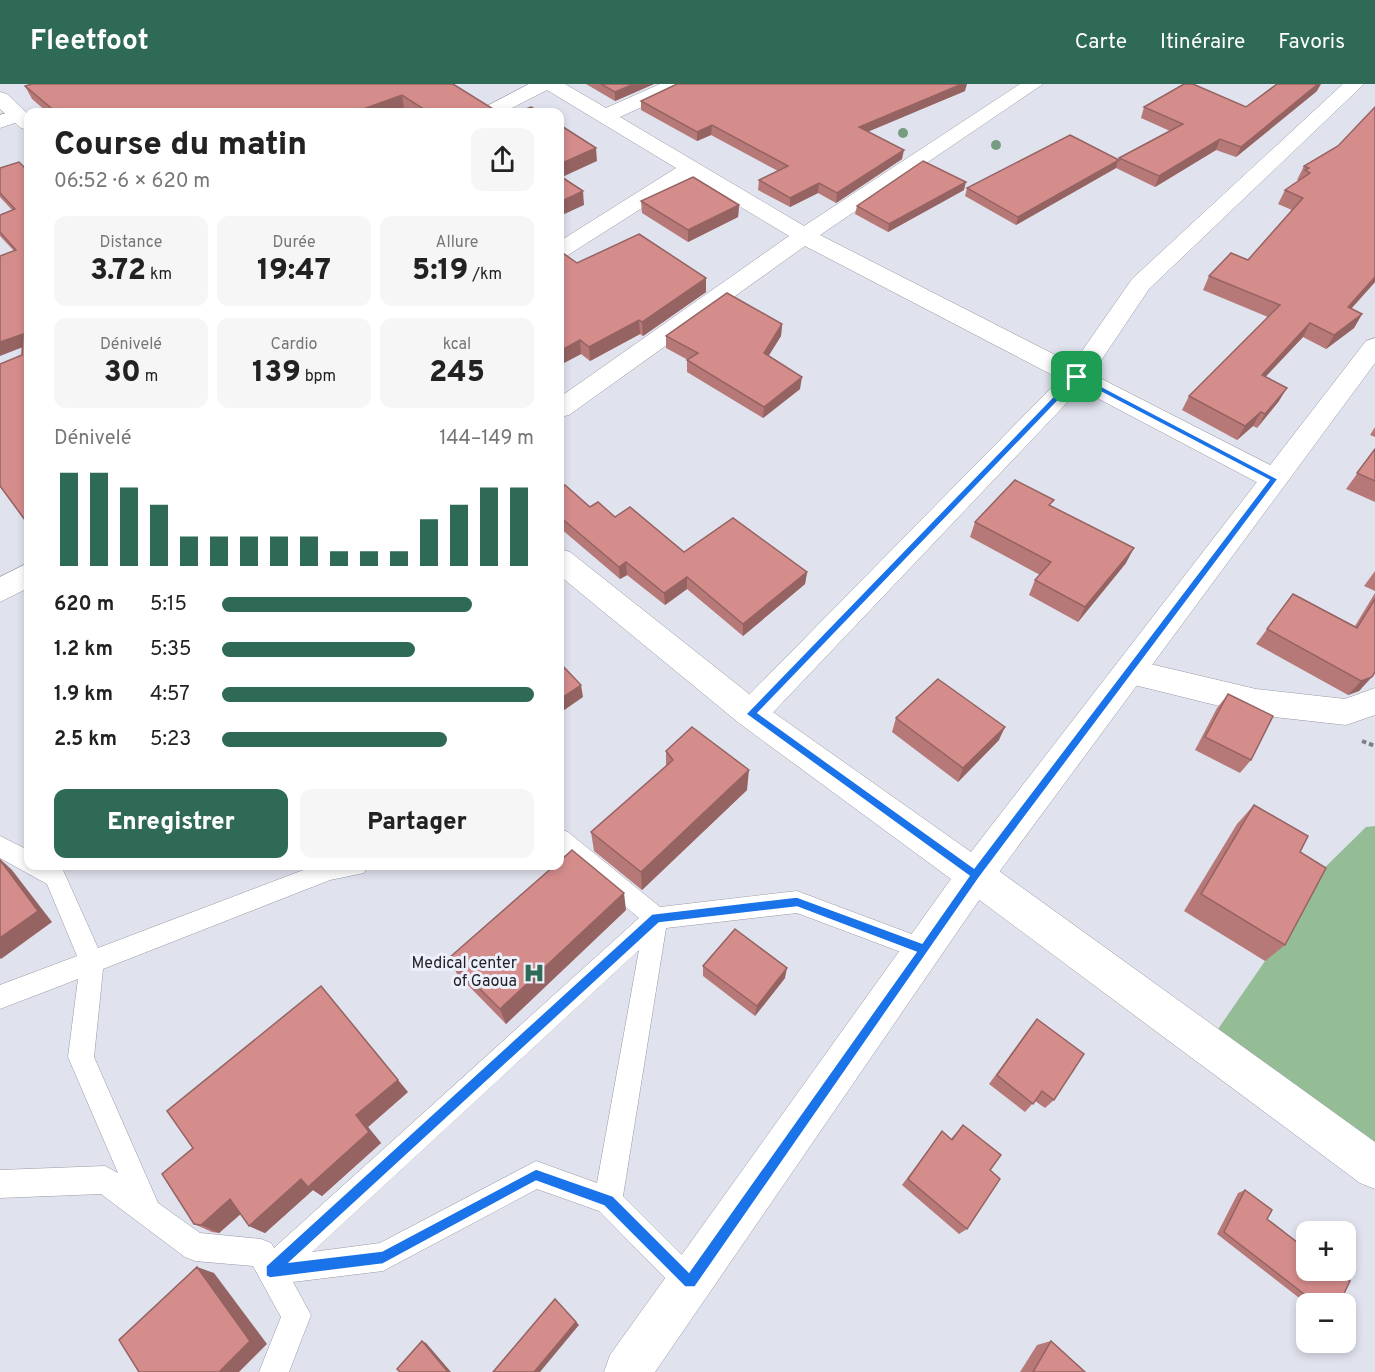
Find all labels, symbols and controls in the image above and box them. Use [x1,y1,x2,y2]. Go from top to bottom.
text: Fleetfoot [30,24,149,60]
text: Carte [1075,29,1127,56]
text: Itinéraire [1160,29,1245,56]
text: Favoris [1278,29,1345,56]
text: Course du matin [54,125,307,167]
button: share [471,128,534,191]
text: 06:52 · 6 × 620 m [54,169,210,195]
text: Distance [100,233,162,253]
text: Durée [272,233,316,253]
text: Allure [436,233,478,253]
text: 3.72 [90,253,146,290]
text: 19:47 [257,253,331,290]
text: 5:19 [412,253,468,290]
text: km [146,265,172,285]
text: /km [468,265,502,285]
text: Dénivelé [100,335,162,355]
text: Cardio [271,335,317,355]
text: kcal [443,335,471,355]
pin [1051,351,1102,402]
text: 30 [104,355,141,392]
text: 139 [252,355,301,392]
text: 245 [429,355,485,392]
icon: arrive [1060,360,1093,393]
text: m [141,367,158,387]
text: bpm [301,367,336,387]
text: Dénivelé [54,426,131,452]
text: 144–149 m [439,426,534,452]
text: 620 m [54,592,114,618]
text: 5:15 [150,592,187,618]
text: 1.2 km [54,637,113,663]
text: 5:35 [150,637,191,663]
text: 1.9 km [54,682,113,708]
text: 4:57 [150,682,190,708]
text: 2.5 km [54,727,117,753]
text: 5:23 [150,727,191,753]
button: Enregistrer [54,789,288,858]
button: Partager [300,789,534,858]
place label: Medical center of Gaoua [411,954,517,992]
hospital icon: Medical center of Gaoua [522,961,546,985]
map controls [1296,1221,1356,1353]
button: + [1296,1221,1356,1281]
button: − [1296,1293,1356,1353]

